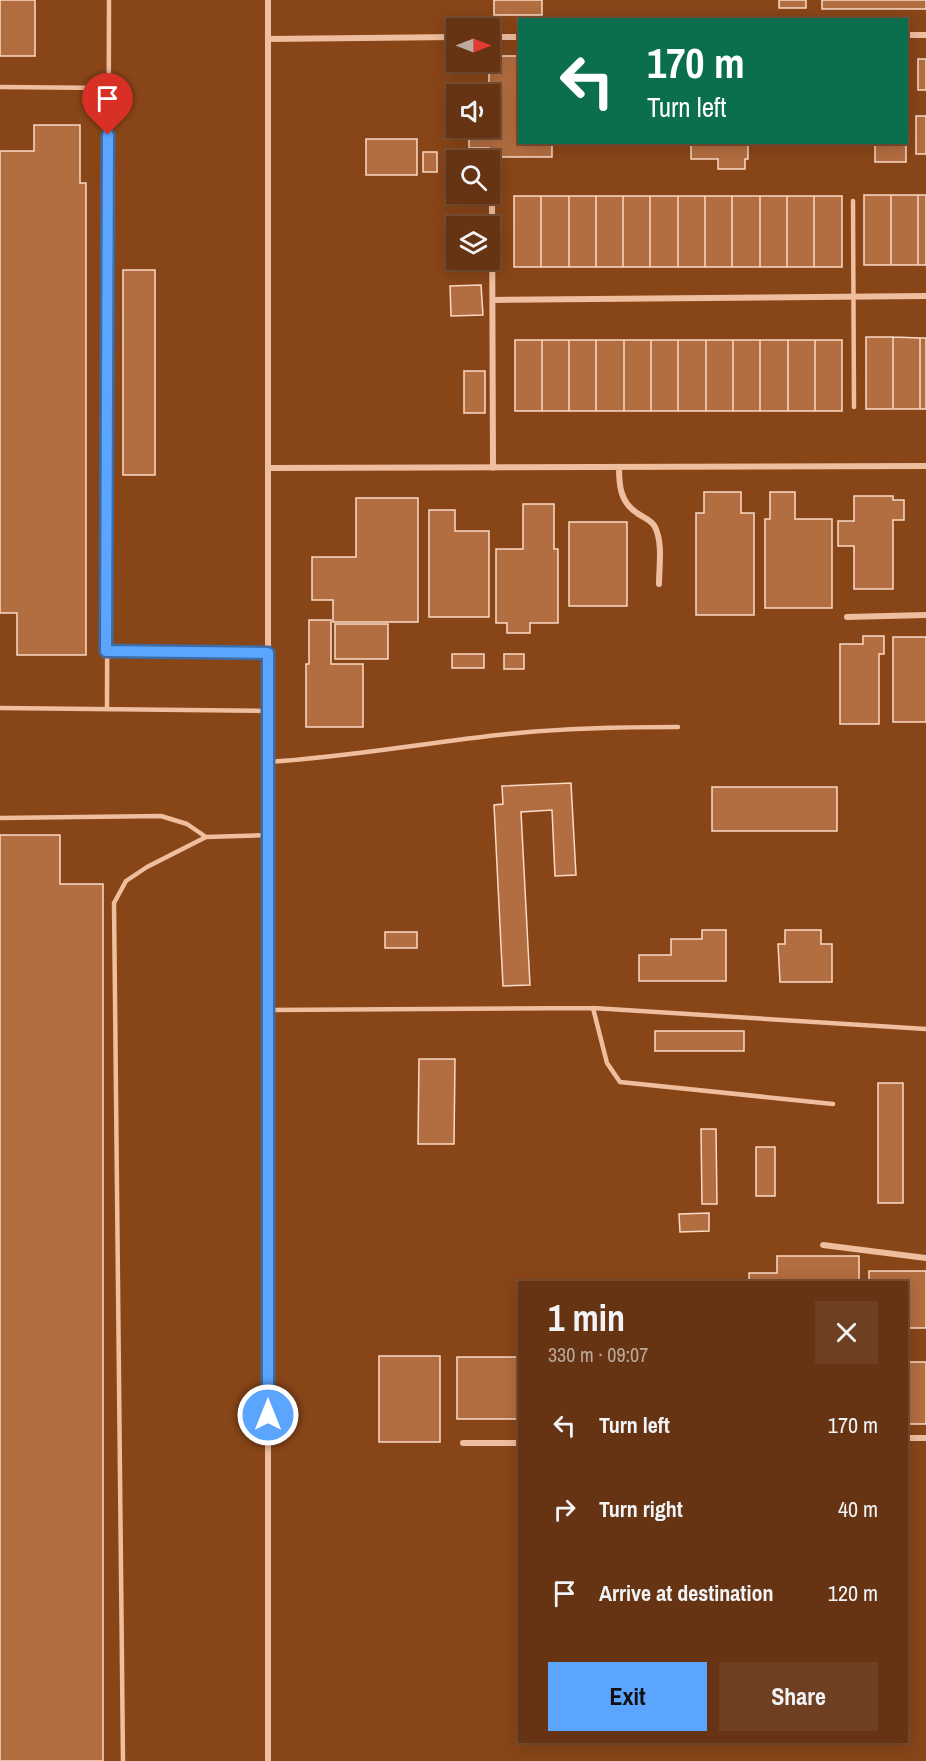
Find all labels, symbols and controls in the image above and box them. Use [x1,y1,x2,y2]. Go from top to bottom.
north arrow [446,18,500,72]
map controls [446,18,500,270]
text: 170 m [647,35,745,91]
icon: left [548,42,626,120]
pin [82,73,133,135]
icon: arrive [91,82,124,115]
button: sound [446,84,500,138]
text: Turn left [647,89,726,125]
button: search [446,150,500,204]
button: layers [446,216,500,270]
text: 1 min [548,1294,625,1342]
button: close [815,1301,878,1364]
text: 330 m · 09:07 [548,1341,648,1368]
position arrow [236,1383,300,1447]
icon: left [548,1409,581,1442]
text: Turn left [599,1410,670,1440]
text: 170 m [828,1410,878,1440]
icon: right [548,1493,581,1526]
text: Turn right [599,1494,683,1524]
text: 40 m [838,1494,878,1524]
icon: arrive [548,1577,581,1610]
text: Arrive at destination [599,1578,773,1608]
text: 120 m [828,1578,878,1608]
button: Exit [548,1662,707,1731]
button: Share [719,1662,878,1731]

